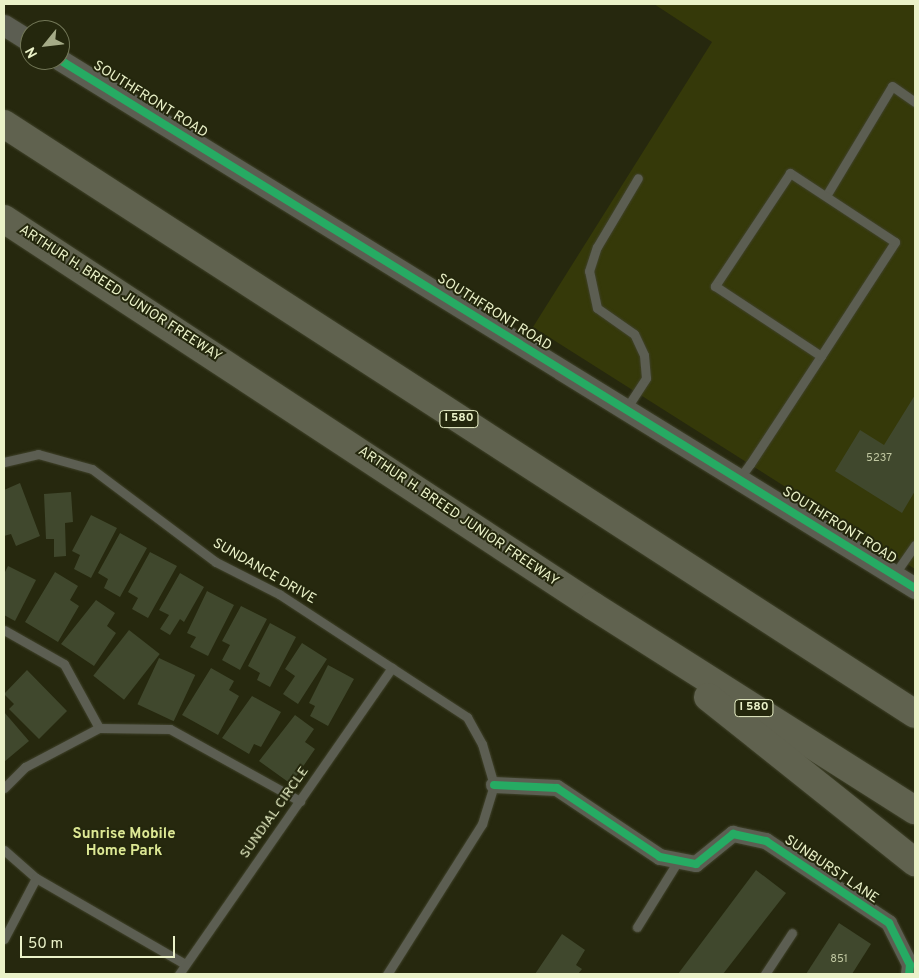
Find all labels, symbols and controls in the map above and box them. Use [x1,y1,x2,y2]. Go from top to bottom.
north arrow [20,20,70,70]
text: N [22,44,42,61]
street label: SOUTHFRONT ROAD [89,58,211,142]
street label: ARTHUR H. BREED JUNIOR FREEWAY [15,222,225,366]
street label: SOUTHFRONT ROAD [433,271,555,355]
road number: I 580 [439,409,479,428]
street label: ARTHUR H. BREED JUNIOR FREEWAY [355,443,561,591]
house number: 5237 [866,451,892,465]
street label: SOUTHFRONT ROAD [778,484,900,568]
street label: SUNDANCE DRIVE [209,536,319,608]
road number: I 580 [734,698,774,718]
street label: SUNDIAL CIRCLE [237,764,313,862]
district label: Sunrise Mobile Home Park [72,825,176,860]
street label: SUNBURST LANE [780,832,882,908]
scale bar [22,926,178,958]
text: 50 m [28,935,63,954]
house number: 851 [830,952,848,966]

